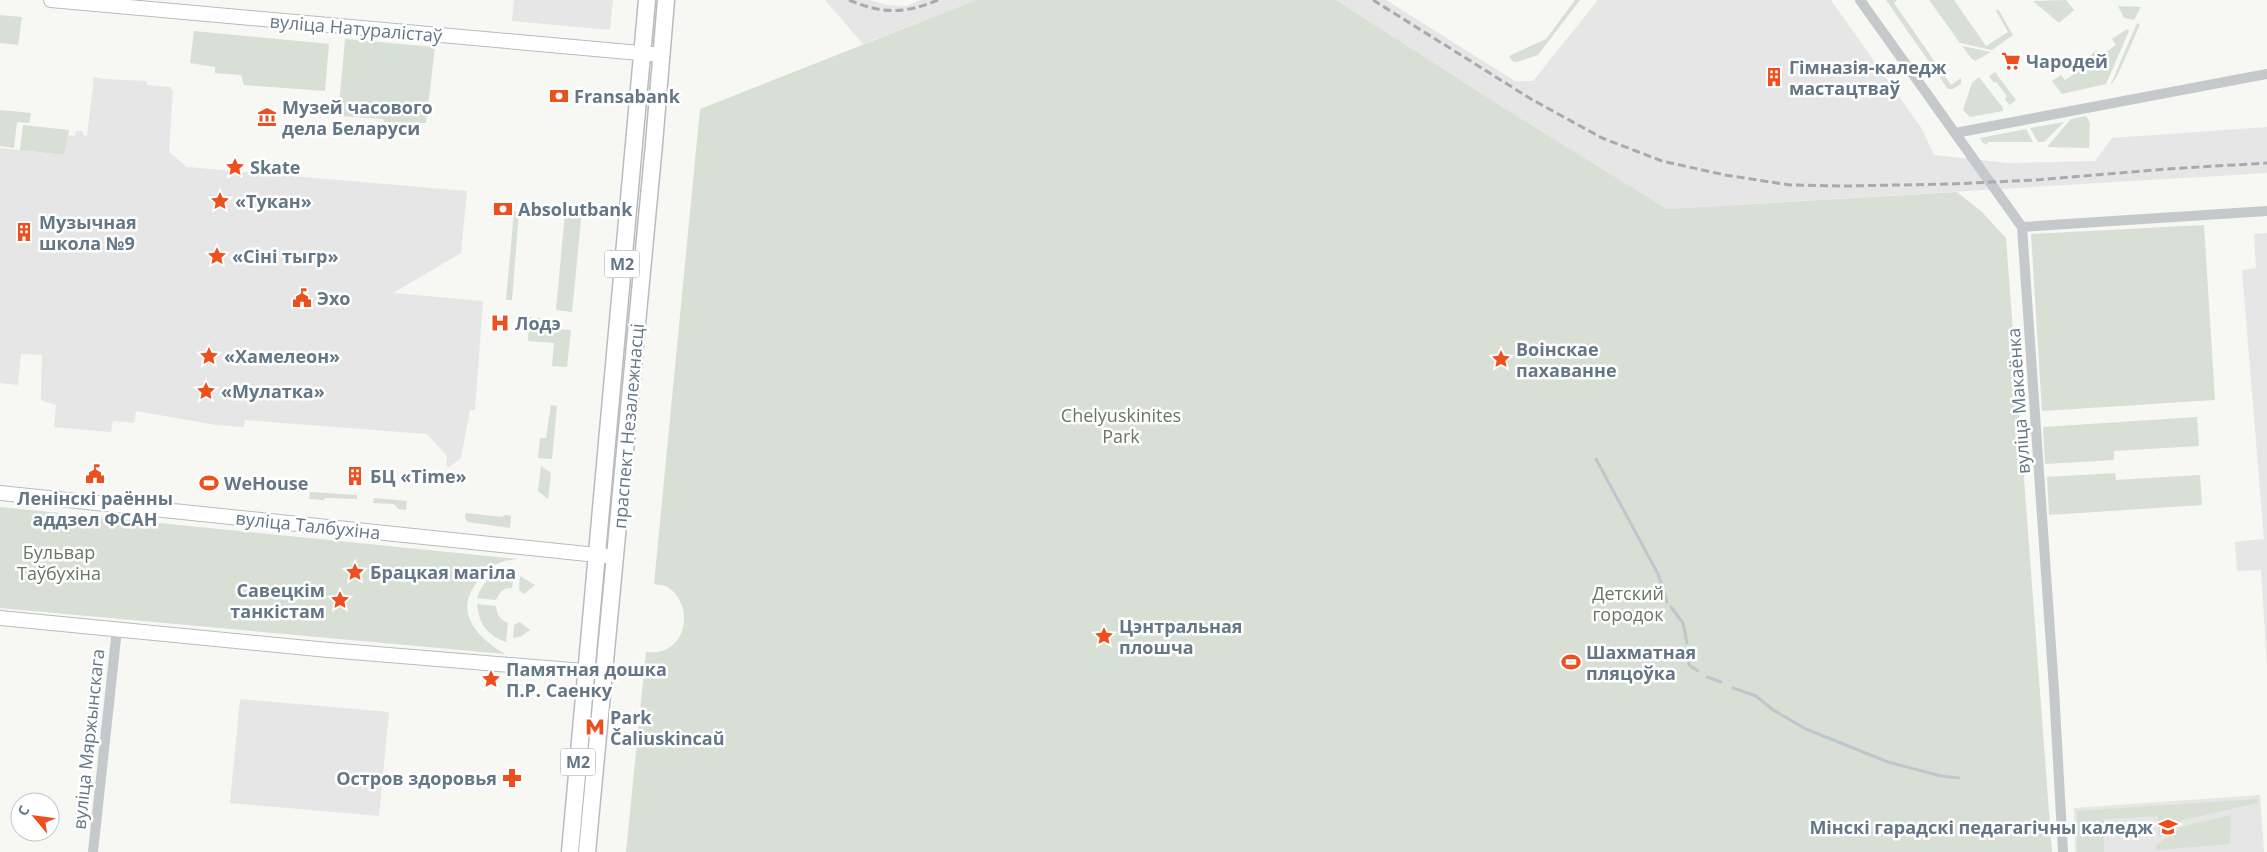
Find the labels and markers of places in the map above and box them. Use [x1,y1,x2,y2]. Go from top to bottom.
place label: Чародей [2026,49,2108,73]
supermarket icon: Чародей [2000,50,2022,72]
place label: Гімназія-каледж мастацтваў [1789,55,1947,100]
building icon: Гімназія-каледж мастацтваў [1763,66,1785,88]
place label: Fransabank [574,84,681,108]
bank icon: Fransabank [548,85,570,107]
place label: Музей часового дела Беларуси [282,95,433,140]
museum icon: Музей часового дела Беларуси [256,106,278,128]
place label: Skate [250,155,300,179]
place icon: Skate [224,156,246,178]
place label: «Тукан» [235,189,312,213]
place icon: «Тукан» [209,190,231,212]
place label: Absolutbank [518,197,633,221]
bank icon: Absolutbank [492,198,514,220]
place label: Музычная школа №9 [39,210,137,255]
building icon: Музычная школа №9 [13,221,35,243]
place label: «Сіні тыгр» [232,244,338,268]
place icon: «Сіні тыгр» [206,245,228,267]
place label: Эхо [317,286,351,310]
public building icon: Эхо [291,287,313,309]
place label: Лодэ [515,311,561,335]
hospital icon: Лодэ [489,312,511,334]
place label: Воінскае пахаванне [1516,337,1617,382]
place label: «Хамелеон» [224,344,340,368]
place icon: «Хамелеон» [198,345,220,367]
place icon: Воінскае пахаванне [1490,348,1512,370]
place label: «Мулатка» [221,379,325,403]
place icon: «Мулатка» [195,380,217,402]
public building icon: Ленінскі раённы аддзел ФСАН [84,463,106,485]
place label: БЦ «Time» [370,464,467,488]
building icon: БЦ «Time» [344,465,366,487]
place label: WeHouse [224,471,308,495]
sports icon: WeHouse [198,472,220,494]
place label: Ленінскі раённы аддзел ФСАН [17,486,173,531]
place label: Брацкая магіла [370,560,516,584]
place icon: Брацкая магіла [344,561,366,583]
place label: Савецкім танкістам [230,578,325,623]
place icon: Савецкім танкістам [329,589,351,611]
place label: Цэнтральная плошча [1119,614,1243,659]
place icon: Цэнтральная плошча [1093,625,1115,647]
place label: Шахматная пляцоўка [1586,640,1696,685]
sports icon: Шахматная пляцоўка [1560,651,1582,673]
place label: Памятная дошка П.Р. Саенку [506,657,667,702]
place icon: Памятная дошка П.Р. Саенку [480,668,502,690]
place label: Park Čaliuskincaŭ [610,705,725,750]
metro station icon: Park Čaliuskincaŭ [584,716,606,738]
place label: Остров здоровья [336,766,497,790]
pharmacy icon: Остров здоровья [501,767,523,789]
place label: Мінскі гарадскі педагагічны каледж [1809,815,2153,839]
school or university icon: Мінскі гарадскі педагагічны каледж [2157,816,2179,838]

